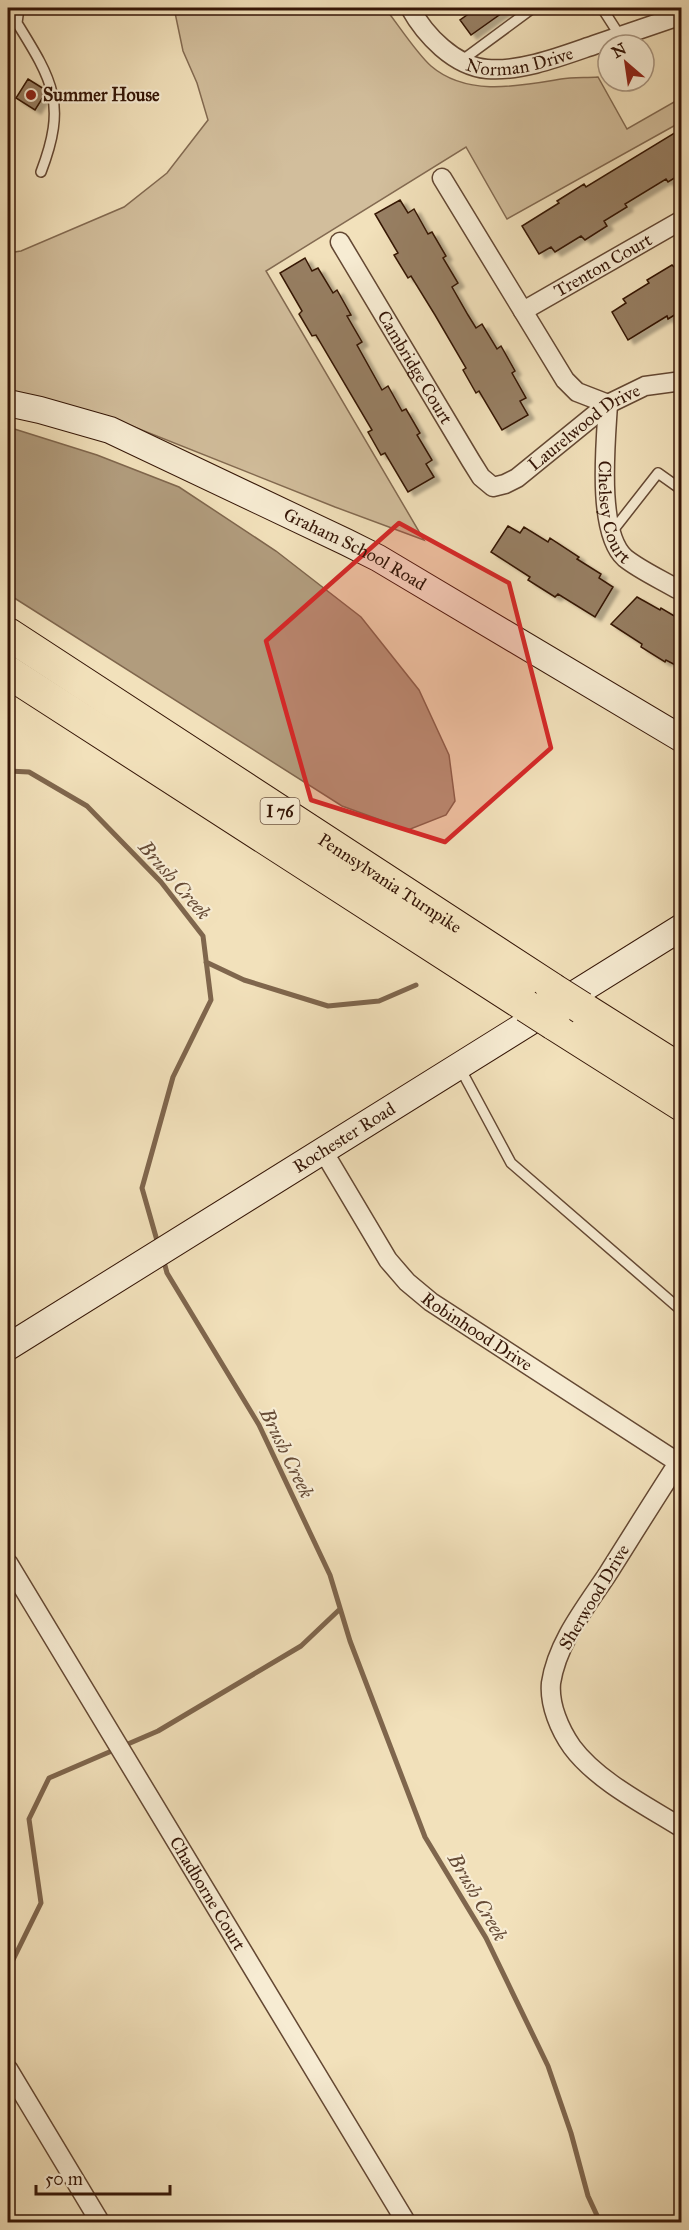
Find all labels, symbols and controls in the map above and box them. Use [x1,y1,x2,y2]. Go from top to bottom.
north arrow [596,33,656,93]
text: N [608,39,630,62]
street label: Norman Drive [463,42,576,81]
place label: Summer House [43,84,160,106]
marker: Summer House [24,88,38,102]
street label: Trenton Court [550,228,656,302]
street label: Cambridge Court [373,307,458,429]
street label: Laurelwood Drive [524,379,644,475]
street label: Chelsey Court [594,460,635,569]
street label: Graham School Road [280,503,430,595]
road number: I 76 [260,798,300,824]
street label: Pennsylvania Turnpike [314,828,466,938]
water label: Brush Creek [133,835,216,925]
street label: Rochester Road [289,1097,399,1178]
street label: Robinhood Drive [417,1287,536,1376]
water label: Brush Creek [254,1403,319,1502]
street label: Sherwood Drive [554,1540,634,1654]
street label: Chadborne Court [165,1833,251,1955]
water label: Brush Creek [443,1848,513,1945]
scale bar [36,2158,170,2196]
text: 50 m [45,2168,83,2190]

